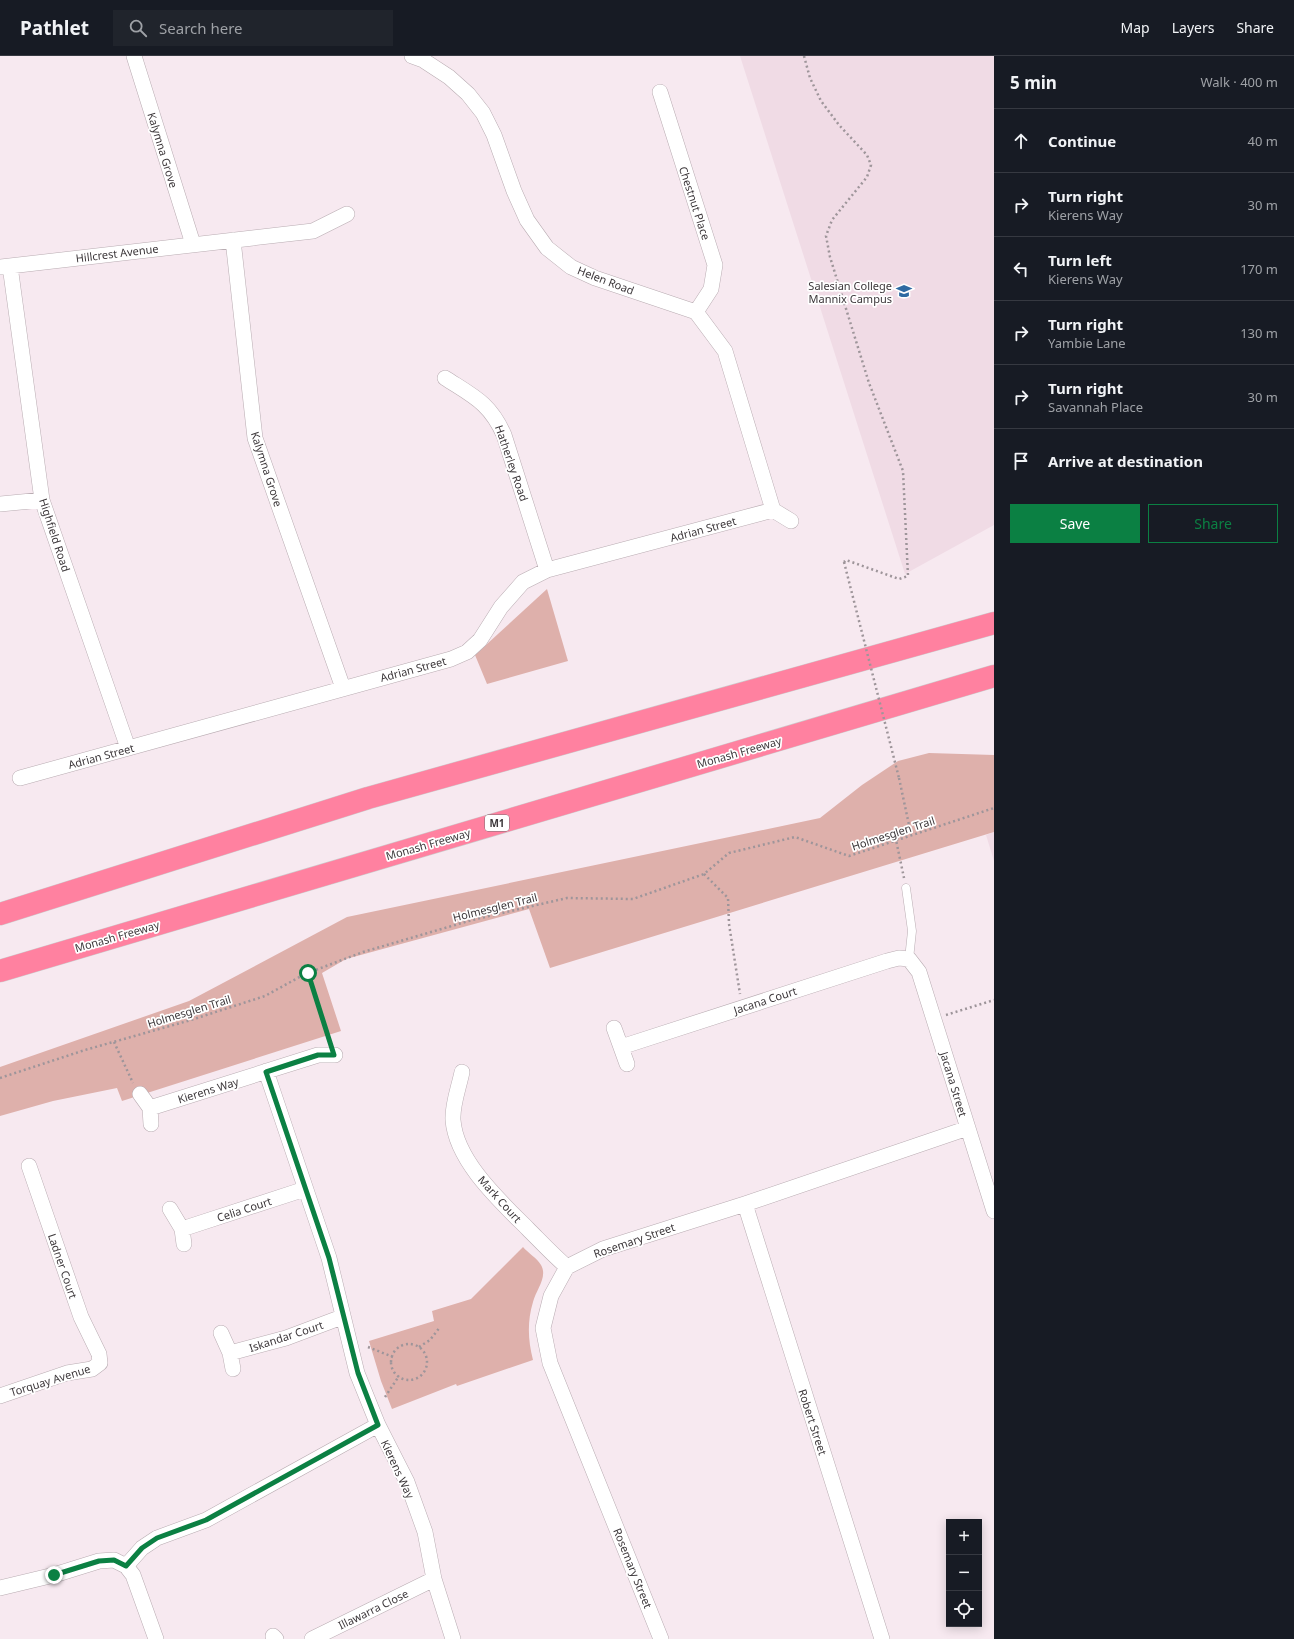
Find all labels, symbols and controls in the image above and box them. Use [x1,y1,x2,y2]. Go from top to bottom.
search box [113,10,393,46]
text: Pathlet [20,15,89,41]
icon: search [127,17,149,39]
text: Search here [159,18,243,38]
text: Map [1121,18,1150,37]
text: Layers [1172,18,1214,37]
text: Share [1236,18,1274,37]
text: 5 min [1010,71,1057,94]
text: Walk · 400 m [1200,73,1278,91]
street label: Kalymna Grove [144,110,182,190]
icon: ahead [1010,130,1032,152]
text: Continue [1048,131,1116,151]
text: 40 m [1248,132,1278,150]
street label: Chestnut Place [676,164,714,242]
text: Turn right [1048,186,1123,206]
icon: right [1010,194,1032,216]
text: 30 m [1248,196,1278,214]
text: Kierens Way [1048,206,1123,224]
street label: Hillcrest Avenue [75,240,159,266]
text: Turn left [1048,250,1112,270]
icon: left [1010,258,1032,280]
text: 170 m [1240,260,1278,278]
street label: Helen Road [576,262,636,298]
text: Kierens Way [1048,270,1123,288]
place label: Salesian College Mannix Campus [808,278,892,306]
school or university icon: Salesian College Mannix Campus [895,282,913,300]
text: Turn right [1048,314,1123,334]
icon: right [1010,322,1032,344]
text: 130 m [1240,324,1278,342]
text: Yambie Lane [1048,334,1126,352]
text: Turn right [1048,378,1123,398]
icon: right [1010,386,1032,408]
text: 30 m [1248,388,1278,406]
text: Savannah Place [1048,398,1143,416]
street label: Hatherley Road [492,423,532,503]
street label: Kalymna Grove [248,430,286,508]
icon: arrive [1010,450,1032,472]
text: Arrive at destination [1048,451,1203,471]
street label: Highfield Road [36,496,74,574]
button: Save [1010,504,1140,543]
button: Share [1148,504,1278,543]
street label: Adrian Street [668,513,738,545]
street label: Adrian Street [378,653,448,685]
street label: Monash Freeway [695,733,783,771]
street label: Adrian Street [66,740,136,772]
street label: Holmesglen Trail [849,812,937,854]
road number: M1 [485,815,509,831]
street label: Monash Freeway [384,825,472,863]
street label: Holmesglen Trail [451,889,539,925]
street label: Monash Freeway [73,917,161,955]
route start [299,964,317,982]
street label: Jacana Court [731,983,798,1018]
street label: Holmesglen Trail [145,991,233,1031]
street label: Jacana Street [937,1049,971,1118]
street label: Kierens Way [176,1073,241,1106]
street label: Mark Court [475,1172,525,1226]
street label: Celia Court [215,1193,273,1225]
street label: Rosemary Street [591,1219,677,1261]
street label: Ladner Court [45,1231,81,1301]
street label: Iskandar Court [247,1317,325,1355]
street label: Torquay Avenue [8,1361,92,1399]
street label: Robert Street [795,1387,831,1457]
street label: Kierens Way [378,1437,418,1501]
map controls [946,1519,982,1627]
button: + [946,1519,982,1555]
street label: Rosemary Street [610,1526,656,1610]
button: − [946,1555,982,1591]
route end [45,1566,63,1584]
street label: Illawarra Close [335,1586,411,1632]
button: locate [946,1591,982,1627]

